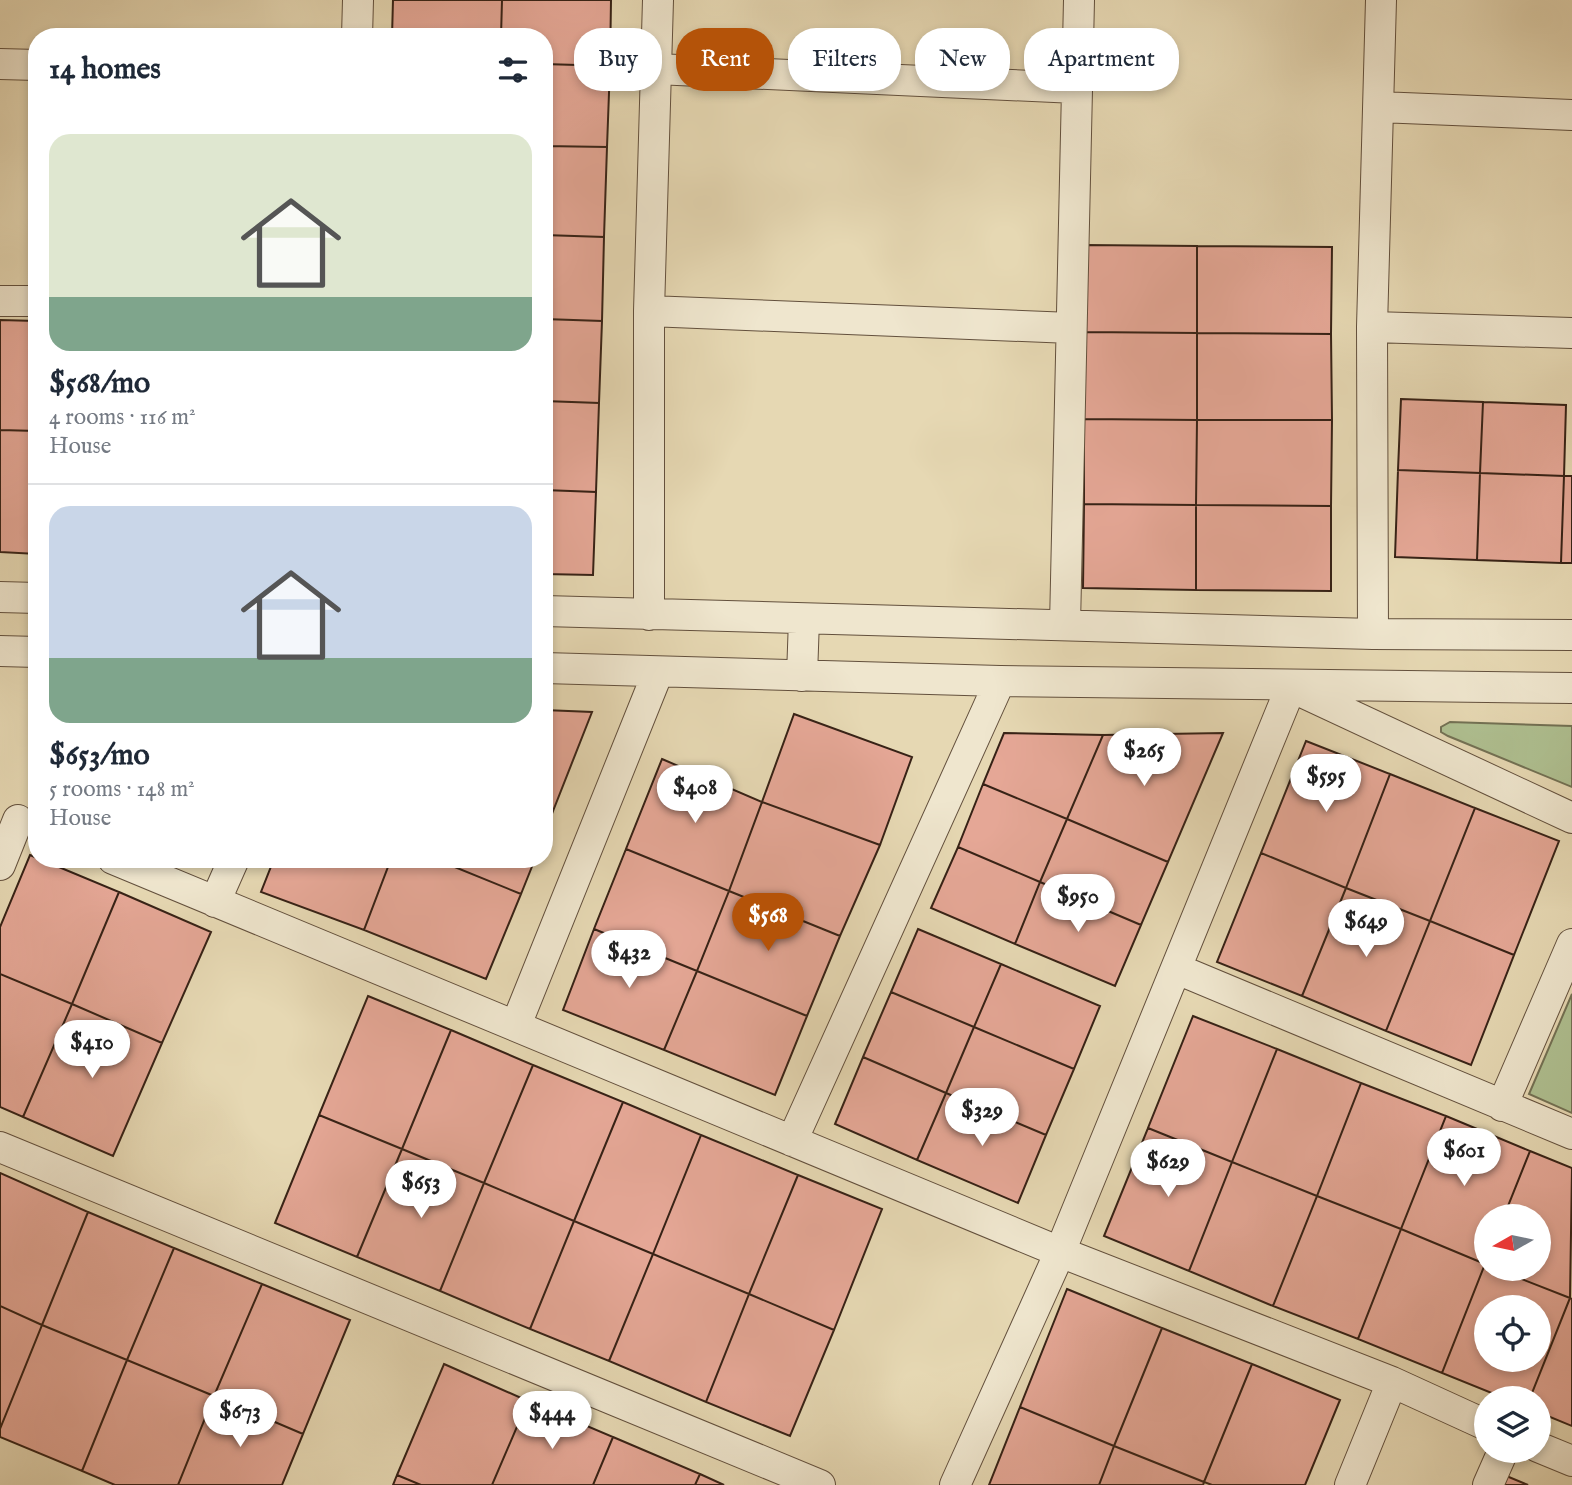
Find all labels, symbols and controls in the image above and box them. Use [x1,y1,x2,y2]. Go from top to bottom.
chip: Buy [574,28,662,91]
chip: Rent [676,28,774,91]
chip: Filters [788,28,901,91]
chip: New [915,28,1010,91]
chip: Apartment [1024,28,1179,91]
text: 14 homes [49,51,161,89]
icon: filters [494,51,532,89]
icon: home [228,180,354,306]
text: $568/mo [49,365,150,403]
text: 4 rooms · 116 m² [49,403,196,432]
text: House [49,432,111,461]
icon: home [228,552,354,678]
pin: $265 [1103,728,1185,788]
text: $265 [1123,736,1165,765]
text: $653/mo [49,737,150,775]
pin: $595 [1285,754,1367,814]
text: $595 [1306,762,1346,791]
pin: $408 [654,766,736,825]
text: $408 [673,773,717,802]
text: 5 rooms · 148 m² [49,775,195,804]
text: House [49,804,111,833]
pin: $950 [1037,874,1119,934]
text: $950 [1057,882,1099,911]
pin: $568 [727,894,809,953]
pin: $649 [1325,900,1407,959]
text: $568 [748,901,788,930]
text: $649 [1344,907,1388,936]
pin: $432 [588,930,670,990]
text: $432 [607,938,651,967]
pin: $410 [51,1020,133,1080]
text: $410 [70,1028,114,1057]
pin: $329 [941,1088,1023,1148]
text: $329 [961,1096,1003,1125]
pin: $601 [1423,1128,1505,1188]
text: $601 [1443,1136,1485,1165]
pin: $629 [1127,1140,1209,1199]
text: $629 [1146,1147,1190,1176]
pin: $653 [380,1160,462,1220]
text: $653 [401,1168,441,1197]
north arrow [1474,1204,1550,1281]
map controls [1474,1204,1551,1463]
button: locate [1474,1295,1551,1372]
button: layers [1474,1386,1551,1463]
pin: $673 [199,1390,281,1449]
pin: $444 [511,1392,593,1451]
text: $673 [219,1397,261,1426]
text: $444 [529,1399,575,1428]

